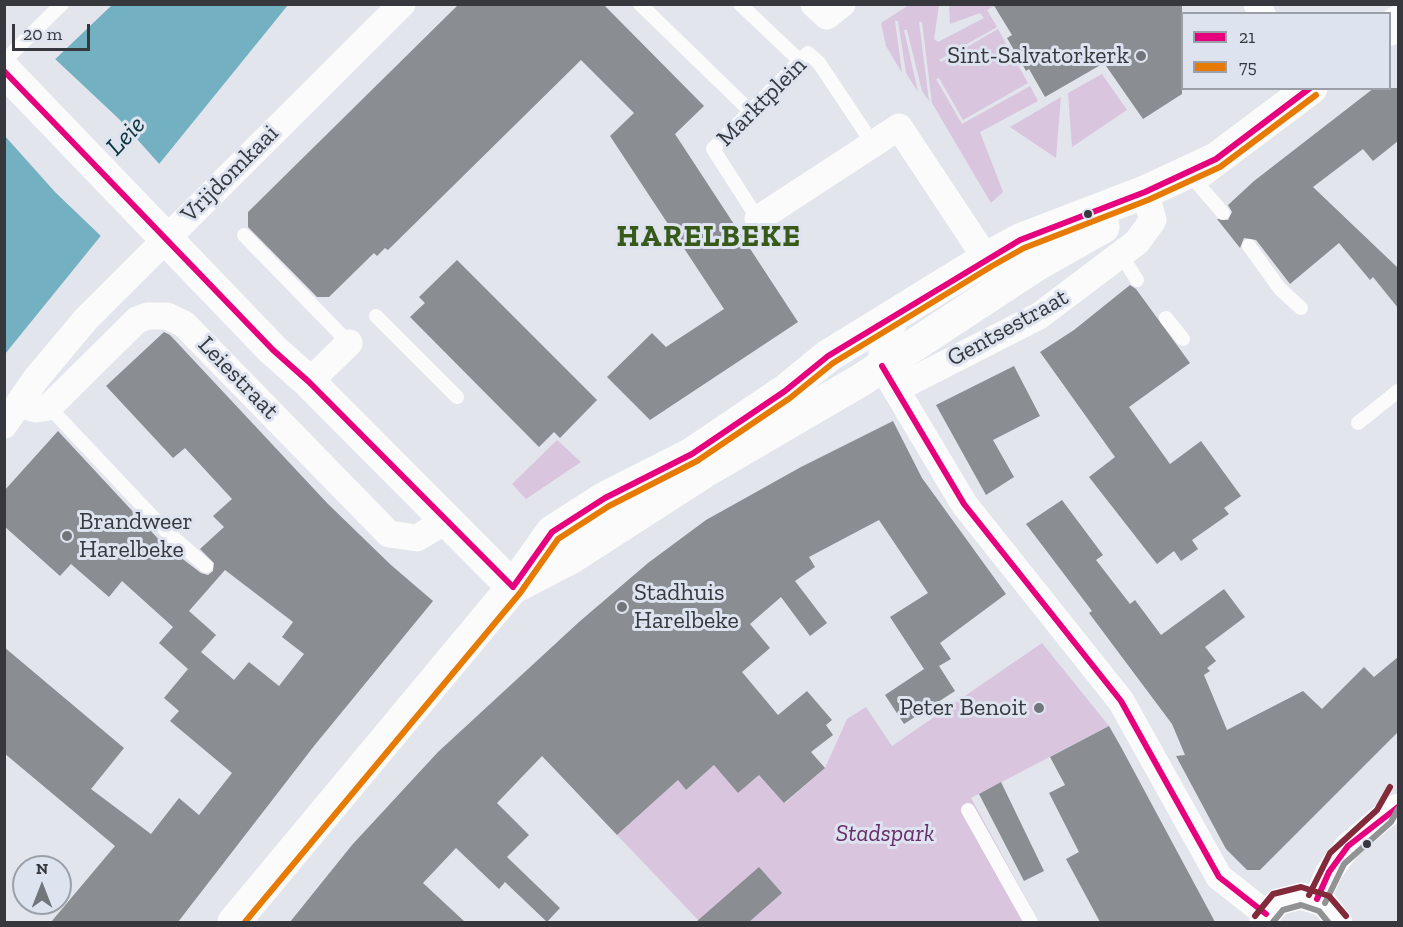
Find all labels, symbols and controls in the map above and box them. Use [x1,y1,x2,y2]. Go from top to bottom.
scale bar [15,12,93,50]
legend [1181,12,1391,90]
text: 20 m [23,23,62,45]
text: 21 [1239,26,1255,48]
place label: Sint-Salvatorkerk [947,42,1129,70]
marker: Sint-Salvatorkerk [1134,49,1148,63]
street label: Marktplein [711,51,813,153]
text: 75 [1239,56,1257,78]
water label: Leie [100,110,152,162]
street label: Vrijdomkaai [175,119,285,229]
unlabelled marker [1082,208,1094,220]
district label: HARELBEKE [616,219,802,255]
street label: Gentsestraat [942,283,1074,373]
street label: Leiestraat [192,331,284,425]
place label: Brandweer Harelbeke [79,508,193,564]
marker: Brandweer Harelbeke [60,529,74,543]
place label: Stadhuis Harelbeke [634,579,739,635]
marker: Stadhuis Harelbeke [615,600,629,614]
place label: Peter Benoit [899,694,1027,722]
marker: Peter Benoit [1032,701,1046,715]
park label: Stadspark [836,820,934,848]
unlabelled marker [1361,838,1373,850]
north arrow [12,855,72,915]
text: N [36,859,48,878]

